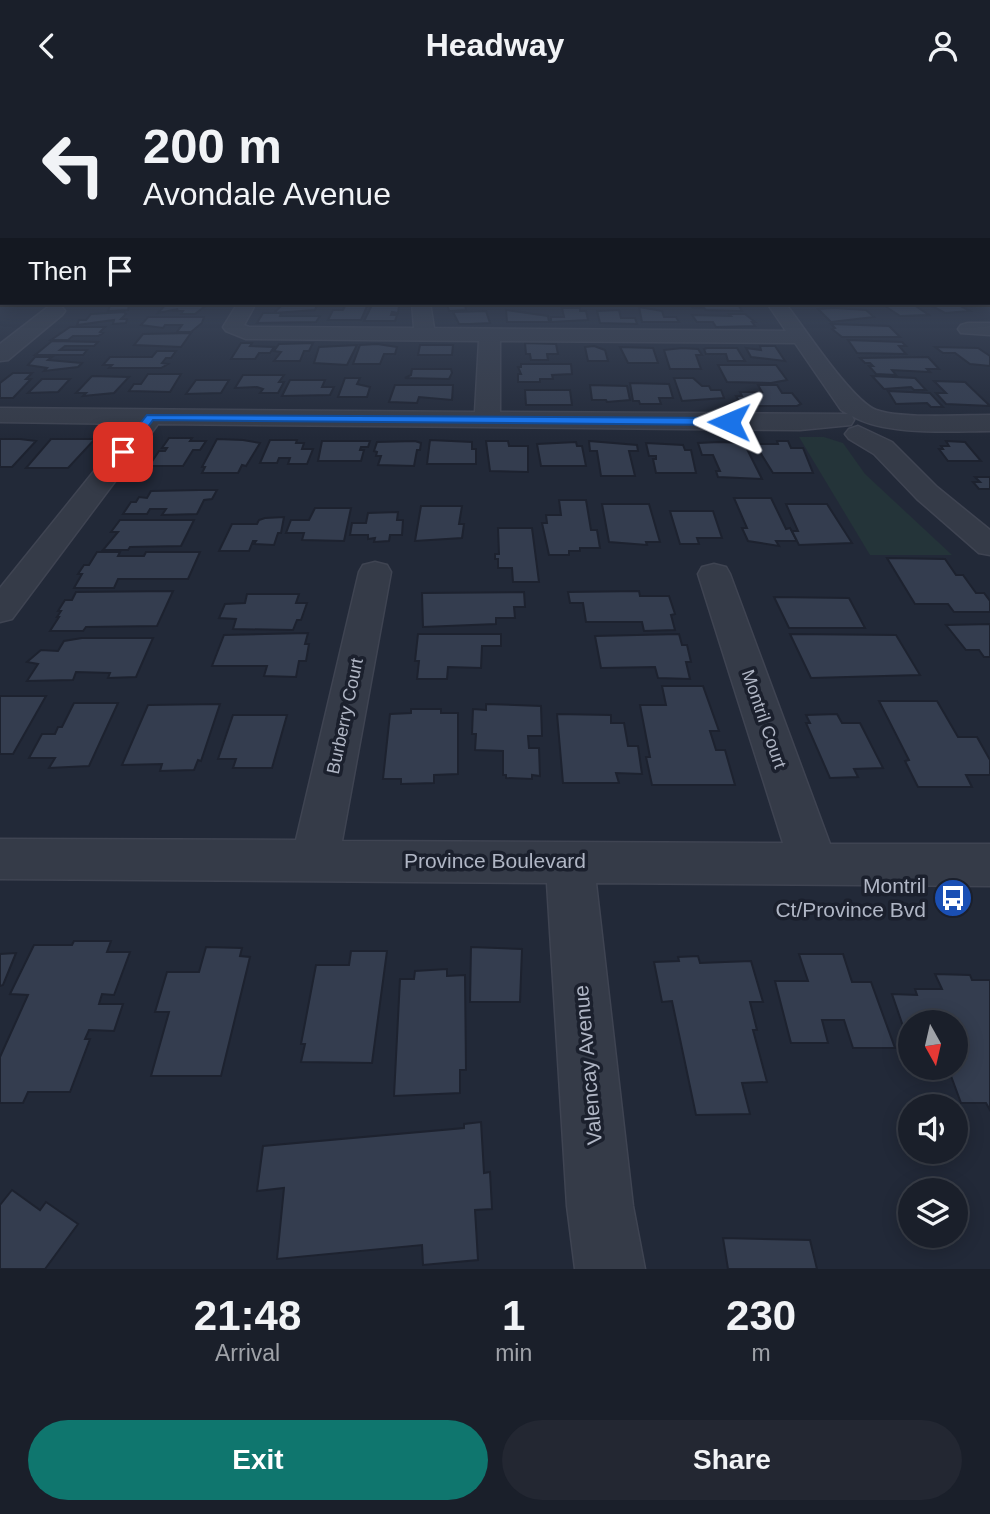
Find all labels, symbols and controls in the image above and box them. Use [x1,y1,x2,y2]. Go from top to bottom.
icon: back [28,27,66,65]
text: Headway [426,27,564,63]
icon: person [924,27,962,65]
icon: left [28,119,119,210]
text: 200 m [143,119,282,173]
text: Avondale Avenue [143,176,391,212]
icon: arrive [101,252,139,290]
text: Then [28,256,87,286]
position arrow [692,385,766,459]
pin [93,422,153,482]
icon: arrive [104,433,142,471]
street label: Burberry Court [323,656,367,776]
street label: Montril Court [738,667,790,771]
street label: Province Boulevard [404,849,586,872]
place label: Montril Ct/Province Bvd [775,874,926,921]
bus stop icon: Montril Ct/Province Bvd [932,877,974,919]
street label: Valencay Avenue [569,984,606,1146]
north arrow [898,1010,968,1080]
map controls [898,1010,968,1248]
button: sound [898,1094,968,1164]
button: layers [898,1178,968,1248]
text: 21:48 [194,1292,301,1339]
text: 1 [502,1292,525,1339]
text: 230 [726,1292,796,1339]
text: Arrival [215,1340,280,1366]
text: min [495,1340,532,1366]
text: m [752,1340,771,1366]
button: Exit [28,1420,488,1500]
button: Share [502,1420,962,1500]

